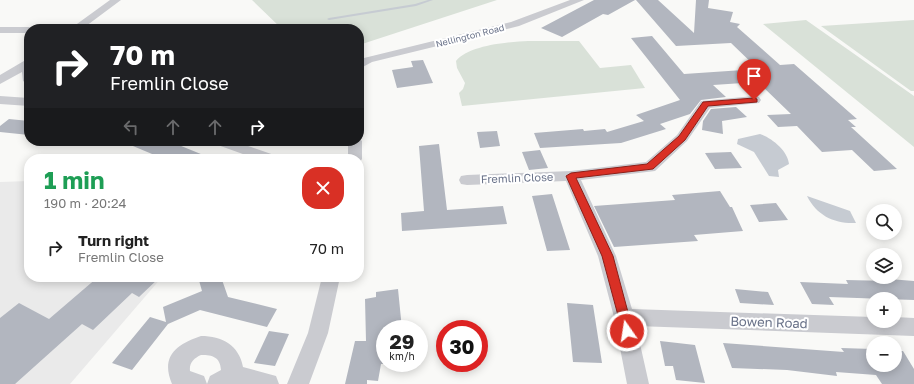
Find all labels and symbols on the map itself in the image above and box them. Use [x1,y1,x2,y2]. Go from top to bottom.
street label: Nellington Road [435,22,505,49]
pin [737,59,771,100]
street label: Fremlin Close [481,170,553,185]
position arrow [606,310,648,352]
street label: Bowen Road [730,313,808,331]
speed limit sign: 30 [436,320,488,372]

